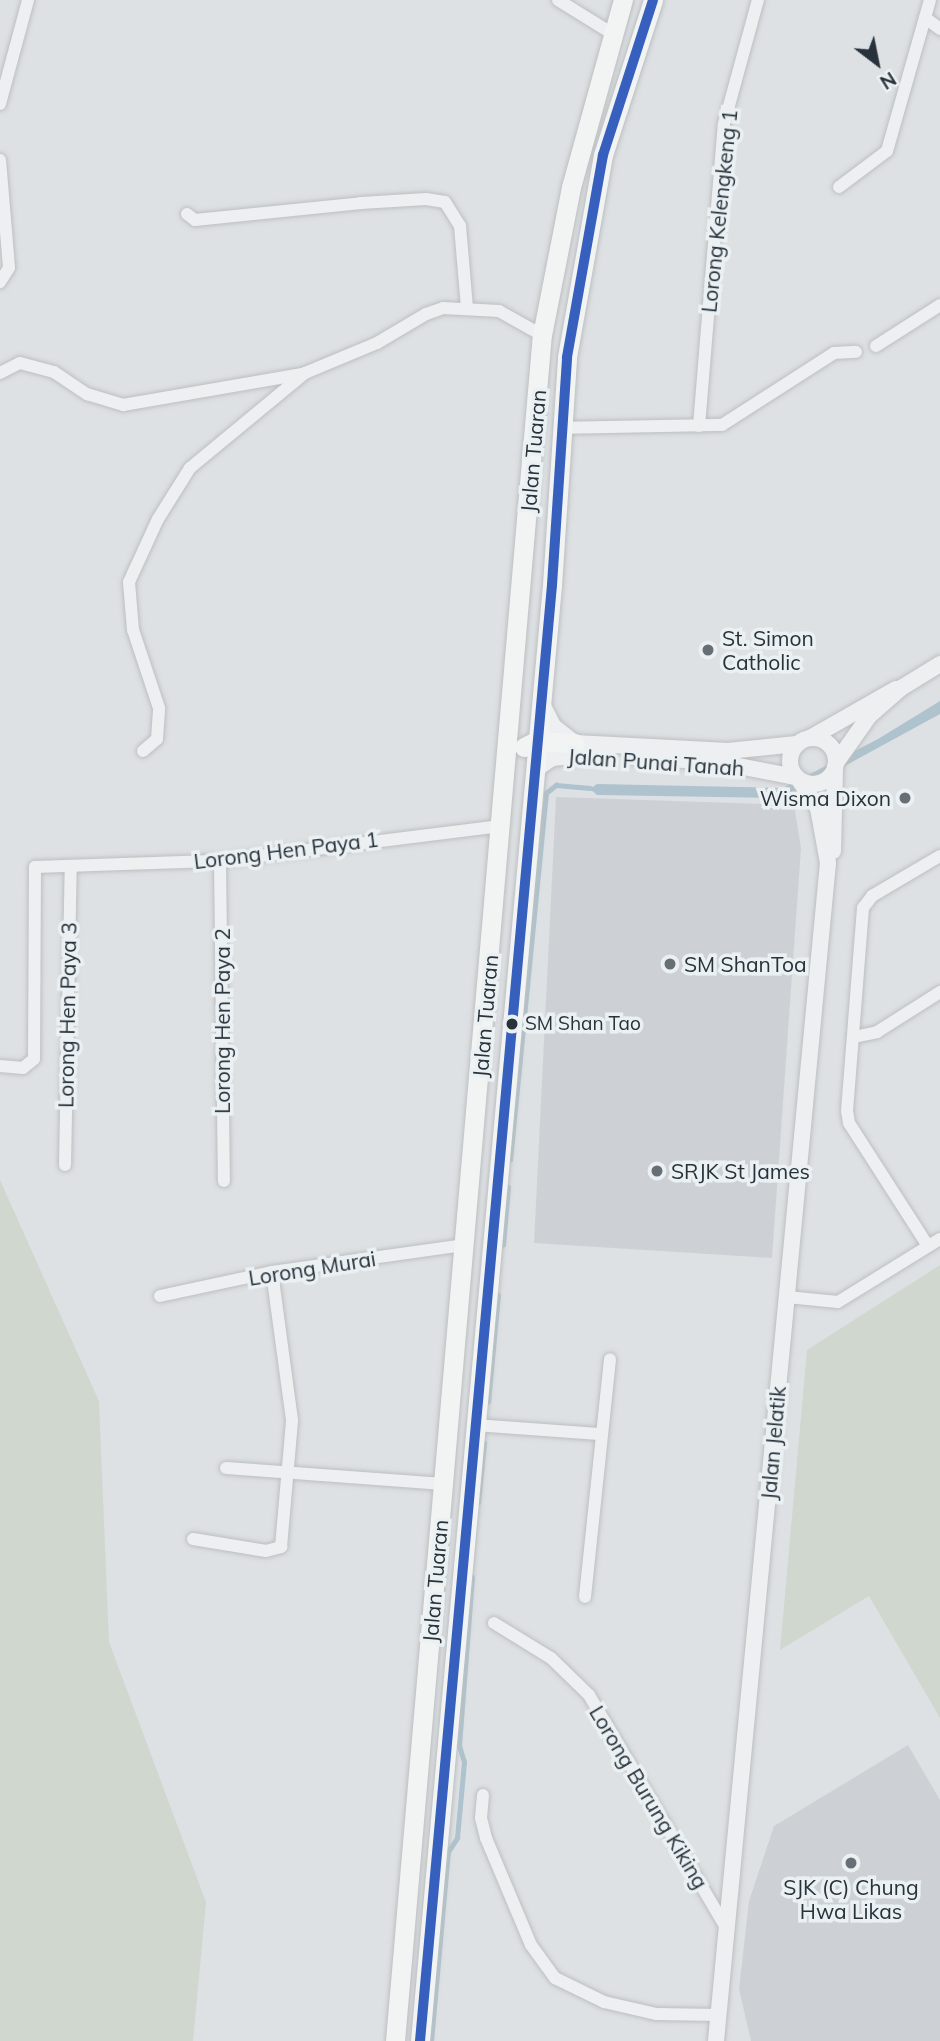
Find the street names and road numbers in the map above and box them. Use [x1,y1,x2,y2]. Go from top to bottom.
street label: Lorong Kelengkeng 1 [696,108,742,314]
street label: Jalan Tuaran [515,389,551,513]
street label: Jalan Punai Tanah [567,743,745,781]
street label: Lorong Hen Paya 1 [192,826,380,874]
street label: Lorong Hen Paya 3 [53,922,81,1108]
street label: Lorong Hen Paya 2 [209,928,235,1114]
street label: Jalan Tuaran [467,954,503,1078]
street label: Lorong Murai [247,1246,377,1290]
street label: Jalan Jelatik [755,1385,791,1501]
street label: Jalan Tuaran [417,1519,453,1643]
street label: Lorong Burung Kiking [584,1701,714,1893]

